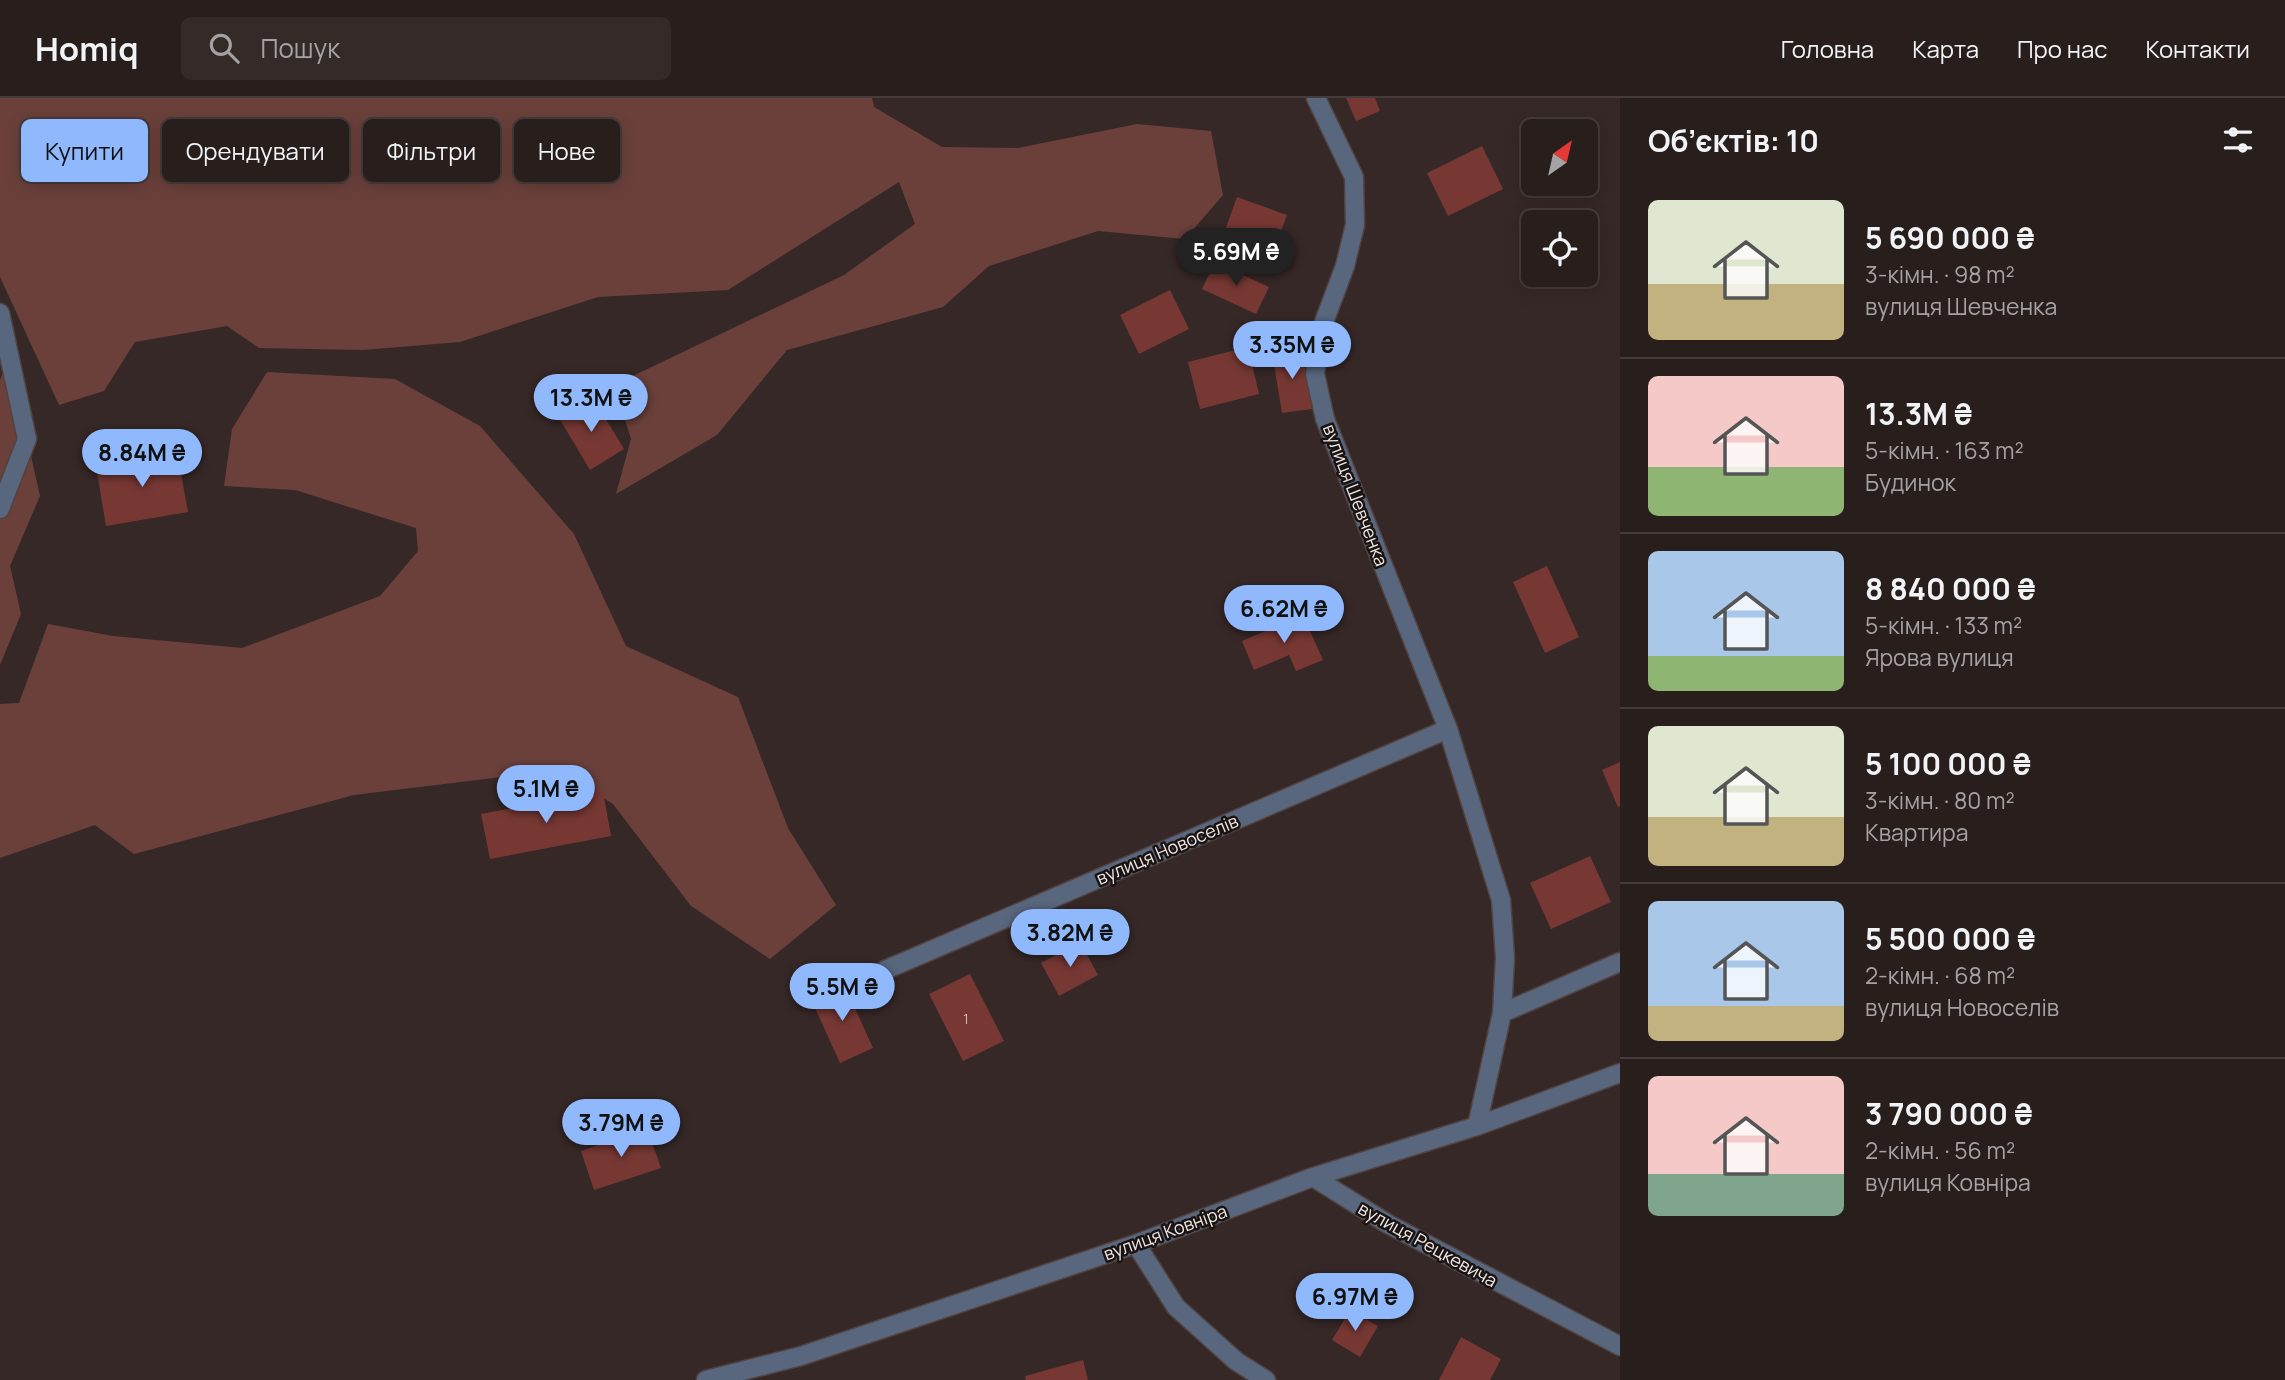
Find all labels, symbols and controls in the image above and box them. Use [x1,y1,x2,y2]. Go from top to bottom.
search box [181,17,671,80]
text: Homiq [35,26,139,71]
icon: search [205,29,243,67]
text: Пошук [261,30,340,66]
text: Головна [1781,32,1874,65]
text: Карта [1912,32,1979,65]
text: Про нас [2017,32,2108,65]
text: Контакти [2146,32,2250,65]
chip: Купити [21,119,148,182]
chip: Орендувати [162,119,349,182]
chip: Фільтри [363,119,500,182]
chip: Нове [514,119,620,182]
north arrow [1521,119,1598,196]
map controls [1521,119,1598,287]
text: Об’єктів: 10 [1648,120,1819,161]
icon: filters [2219,121,2257,159]
button: locate [1521,210,1598,287]
text: 5 690 000 ₴ [1865,217,2035,258]
pin: 5.69M ₴ [1171,228,1301,288]
icon: home [1704,228,1788,312]
text: 5.69M ₴ [1192,235,1280,267]
text: 3-кімн. · 98 m² [1865,258,2015,290]
text: вулиця Шевченка [1865,290,2057,322]
pin: 3.35M ₴ [1227,322,1357,381]
text: 3.35M ₴ [1249,328,1335,360]
pin: 13.3M ₴ [526,374,656,434]
text: 13.3M ₴ [550,381,632,413]
text: 13.3M ₴ [1865,393,1973,434]
icon: home [1704,404,1788,488]
street label: вулиця Шевченка [1318,420,1394,570]
pin: 8.84M ₴ [77,430,207,489]
text: 5-кімн. · 163 m² [1865,434,2024,466]
text: 8.84M ₴ [98,436,186,468]
text: Будинок [1865,466,1956,498]
text: 8 840 000 ₴ [1865,568,2036,609]
icon: home [1704,579,1788,663]
pin: 6.62M ₴ [1219,586,1349,645]
text: 6.62M ₴ [1240,592,1328,624]
text: 5-кімн. · 133 m² [1865,609,2022,641]
text: Ярова вулиця [1865,641,2014,673]
text: 5 100 000 ₴ [1865,743,2031,784]
icon: home [1704,754,1788,838]
pin: 5.1M ₴ [489,766,603,825]
text: 5.1M ₴ [513,772,579,804]
text: 3-кімн. · 80 m² [1865,784,2015,816]
street label: вулиця Новоселів [1092,808,1242,890]
text: Квартира [1865,816,1969,848]
pin: 3.82M ₴ [1005,910,1135,969]
text: 3.82M ₴ [1027,916,1113,948]
text: 5 500 000 ₴ [1865,918,2036,959]
icon: home [1704,929,1788,1013]
text: 2-кімн. · 68 m² [1865,959,2015,991]
pin: 5.5M ₴ [785,964,899,1023]
text: 5.5M ₴ [806,970,878,1002]
text: вулиця Новоселів [1865,991,2059,1023]
house number: 1 [963,1009,969,1028]
text: 3 790 000 ₴ [1865,1093,2033,1134]
pin: 3.79M ₴ [556,1100,686,1159]
icon: home [1704,1104,1788,1188]
text: 3.79M ₴ [578,1106,664,1138]
text: 2-кімн. · 56 m² [1865,1134,2015,1166]
text: вулиця Ковніра [1865,1166,2031,1198]
street label: вулиця Рецкевича [1354,1196,1502,1292]
street label: вулиця Ковніра [1100,1199,1230,1265]
pin: 6.97M ₴ [1290,1274,1420,1333]
text: 6.97M ₴ [1312,1280,1398,1312]

